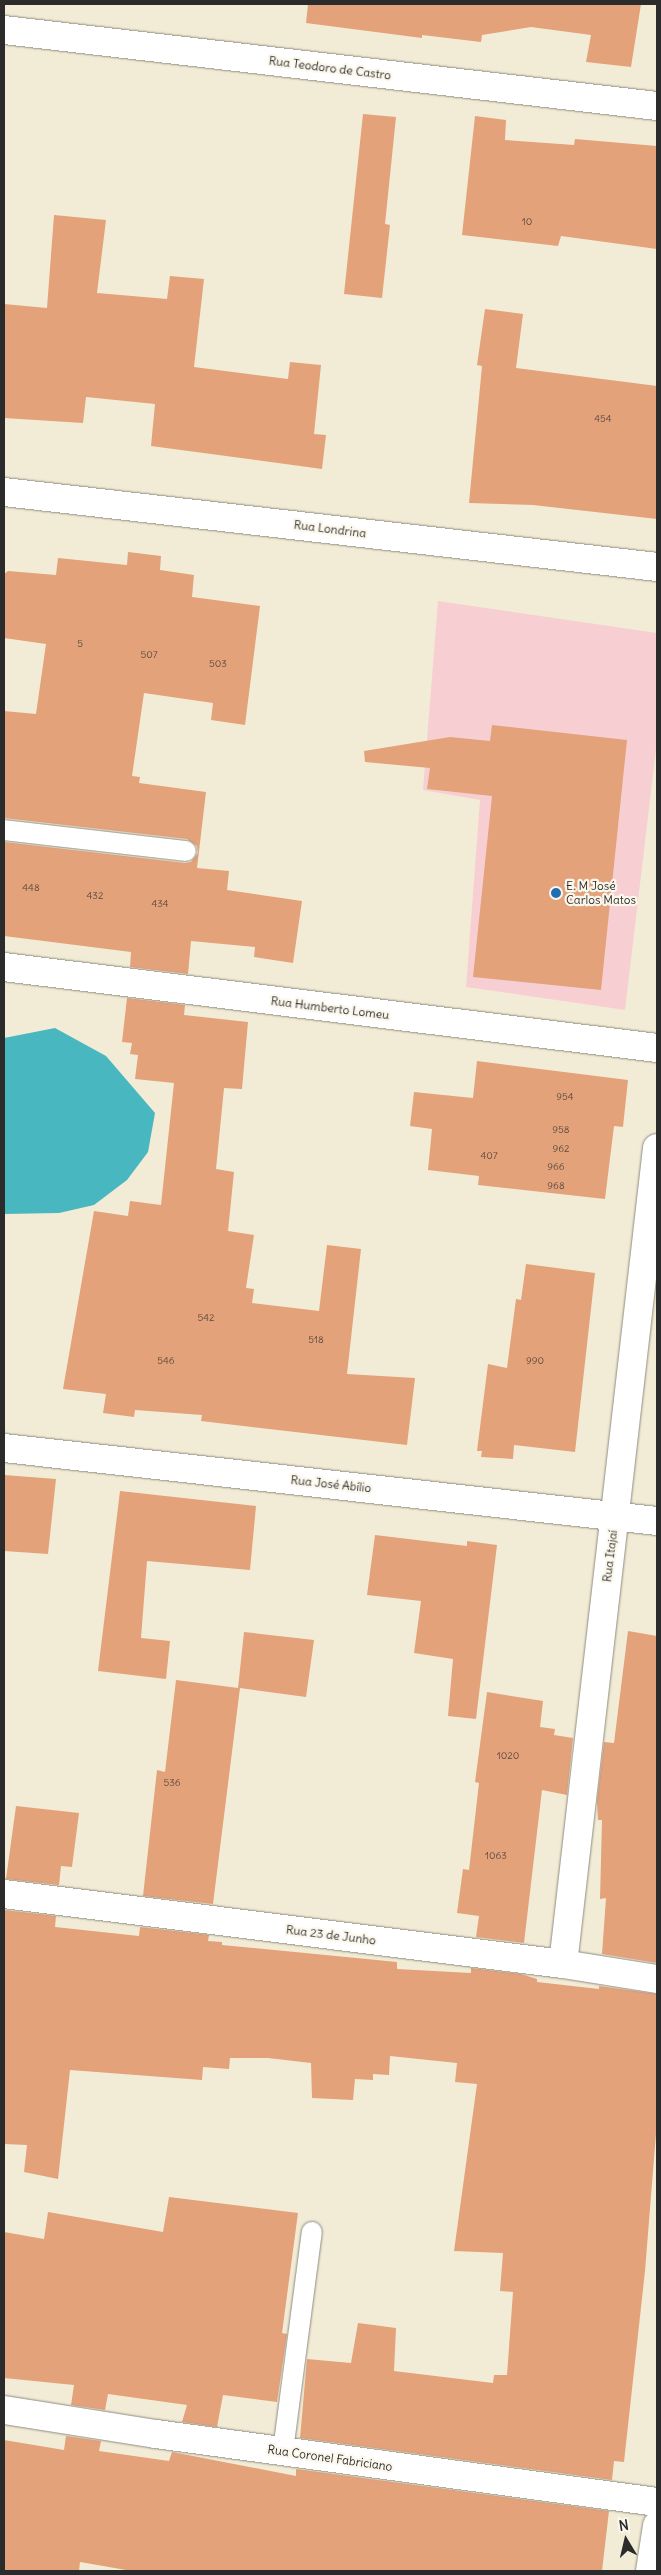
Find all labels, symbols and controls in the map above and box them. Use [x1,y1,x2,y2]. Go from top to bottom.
street label: Rua Teodoro de Castro [268,53,392,83]
house number: 10 [522,216,532,228]
house number: 454 [594,413,612,425]
street label: Rua Londrina [293,517,367,541]
house number: 5 [77,638,83,650]
house number: 507 [140,649,158,661]
house number: 503 [209,658,227,670]
place label: E. M José Carlos Matos [566,879,636,907]
house number: 448 [22,882,40,894]
marker: E. M José Carlos Matos [550,887,562,899]
house number: 432 [87,890,103,902]
house number: 434 [151,898,169,910]
street label: Rua Humberto Lomeu [270,994,390,1022]
house number: 954 [556,1091,574,1103]
house number: 958 [552,1124,570,1136]
house number: 962 [553,1143,569,1155]
house number: 407 [480,1150,498,1162]
house number: 966 [547,1161,565,1173]
house number: 968 [547,1180,565,1192]
house number: 542 [197,1312,215,1324]
house number: 518 [308,1334,324,1346]
house number: 546 [157,1355,175,1367]
house number: 990 [526,1355,544,1367]
street label: Rua José Abílio [290,1473,372,1495]
street label: Rua Itajaí [600,1529,620,1583]
house number: 1020 [497,1750,519,1762]
house number: 536 [163,1777,181,1789]
house number: 1063 [485,1850,507,1862]
street label: Rua 23 de Junho [285,1922,377,1948]
street label: Rua Coronel Fabriciano [267,2442,393,2474]
north arrow [601,2515,651,2565]
text: N [617,2516,630,2535]

